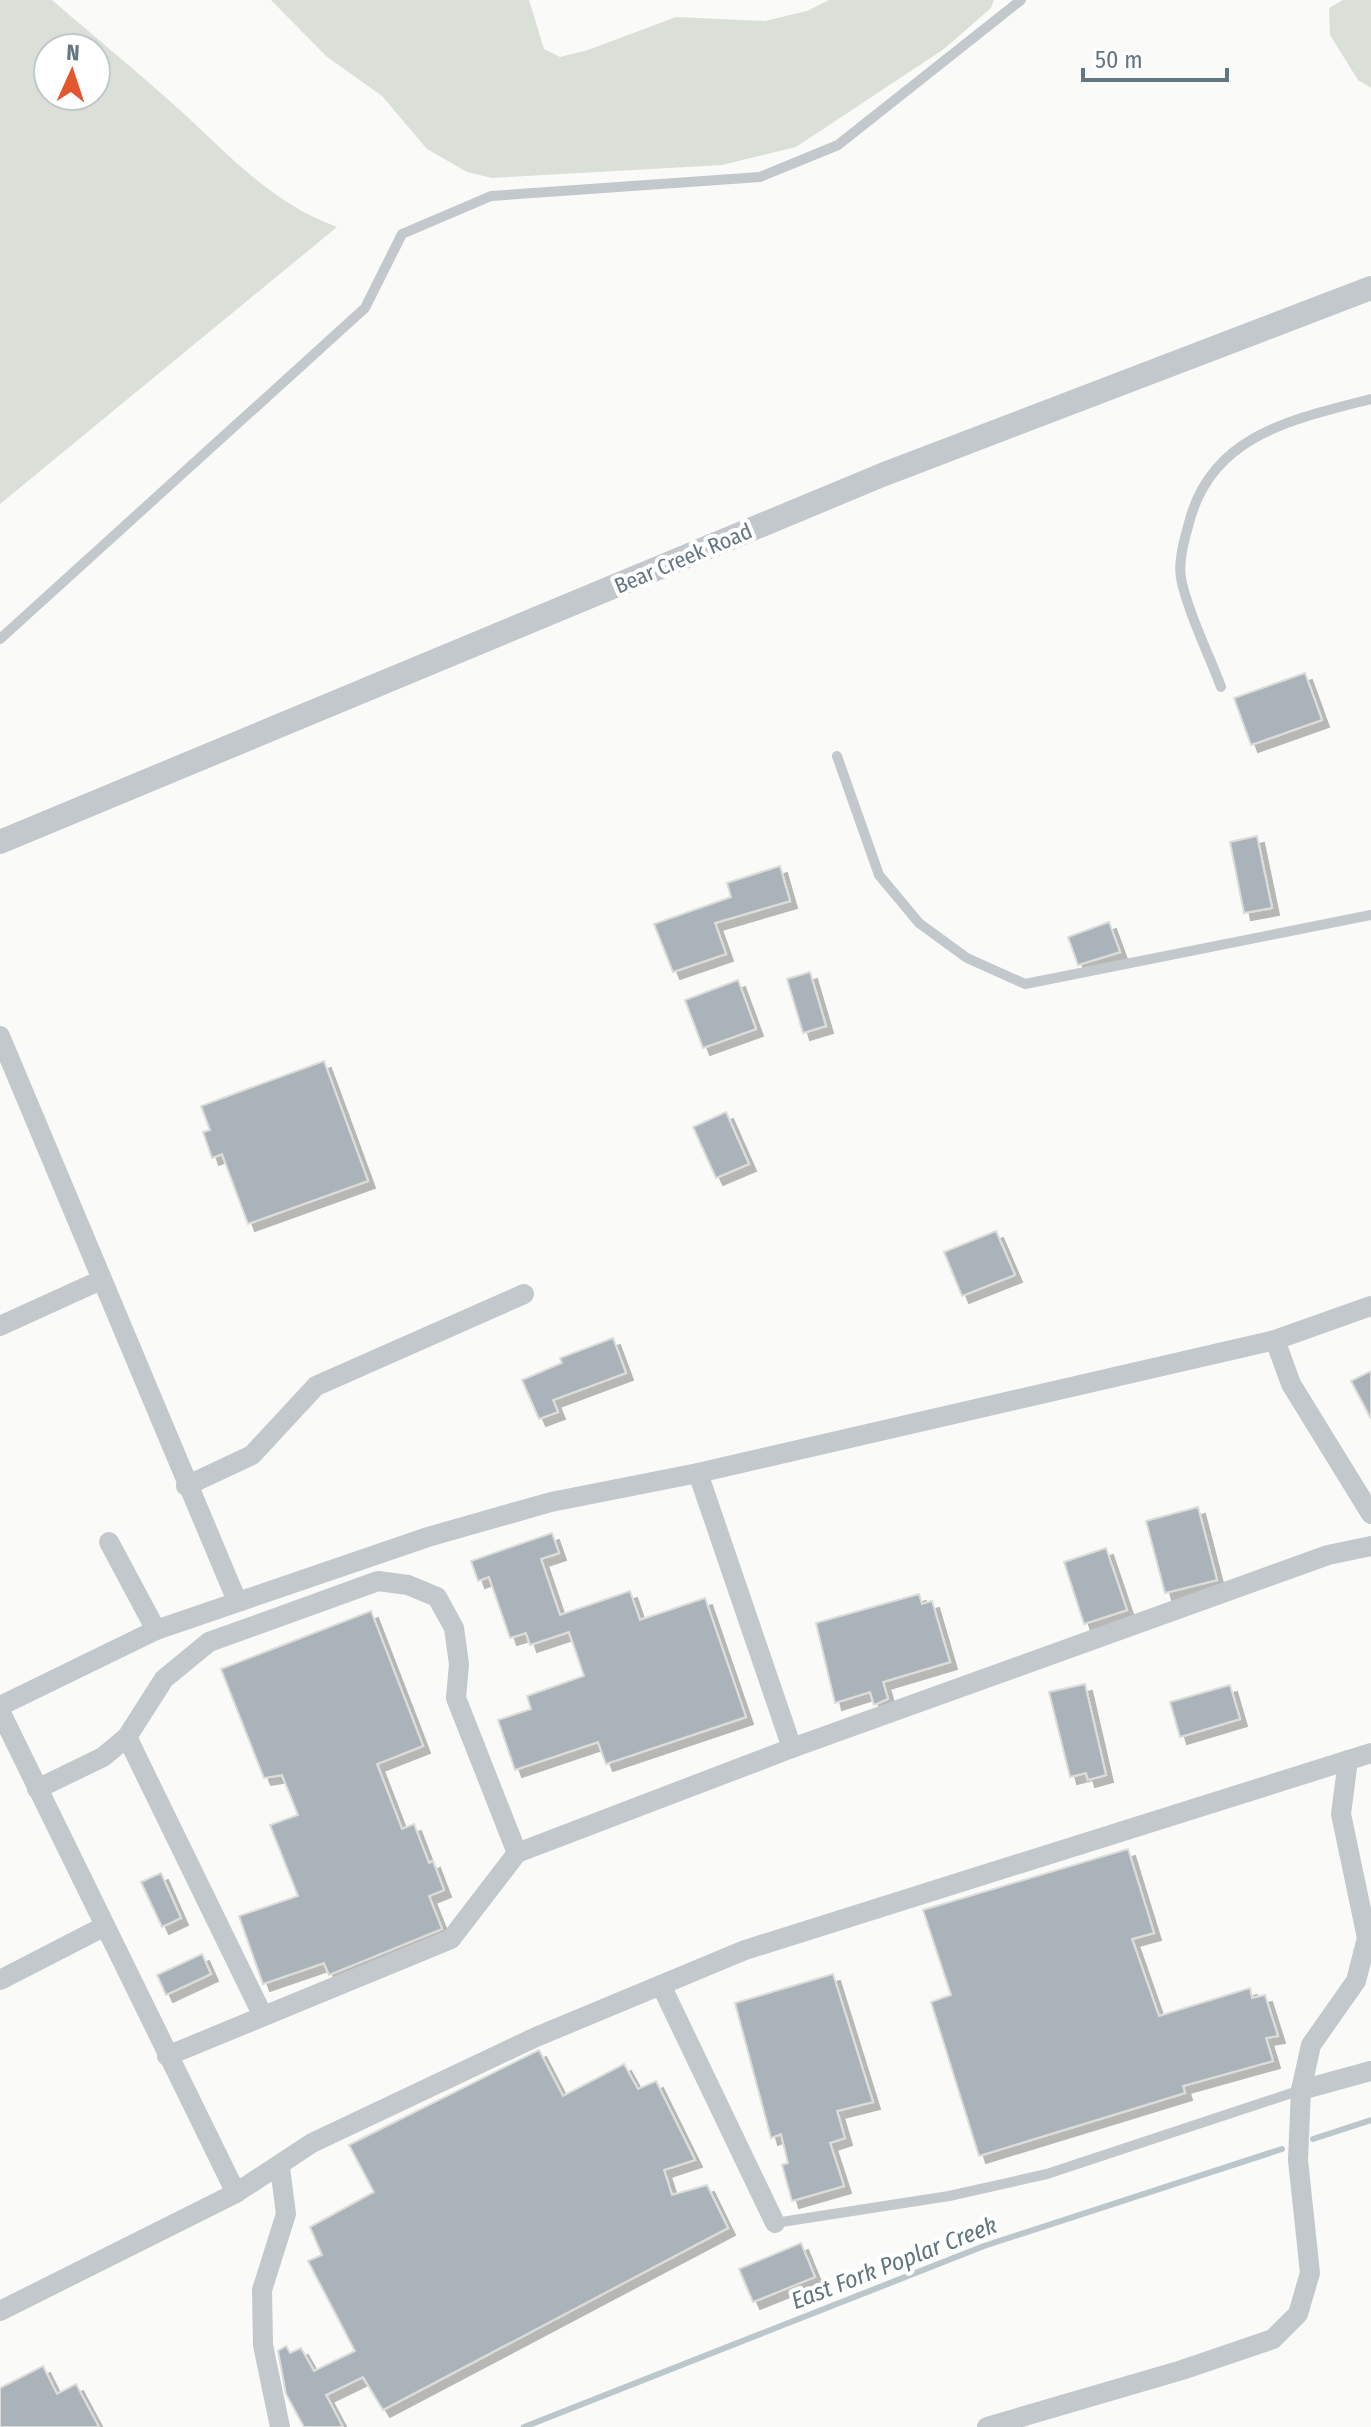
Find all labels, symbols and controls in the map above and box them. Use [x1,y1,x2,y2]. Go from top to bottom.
north arrow [32,32,112,112]
scale bar [1083,32,1227,82]
text: N [66,39,80,66]
text: 50 m [1095,46,1143,74]
street label: Bear Creek Road [610,517,756,600]
water label: East Fork Poplar Creek [787,2211,1001,2315]

